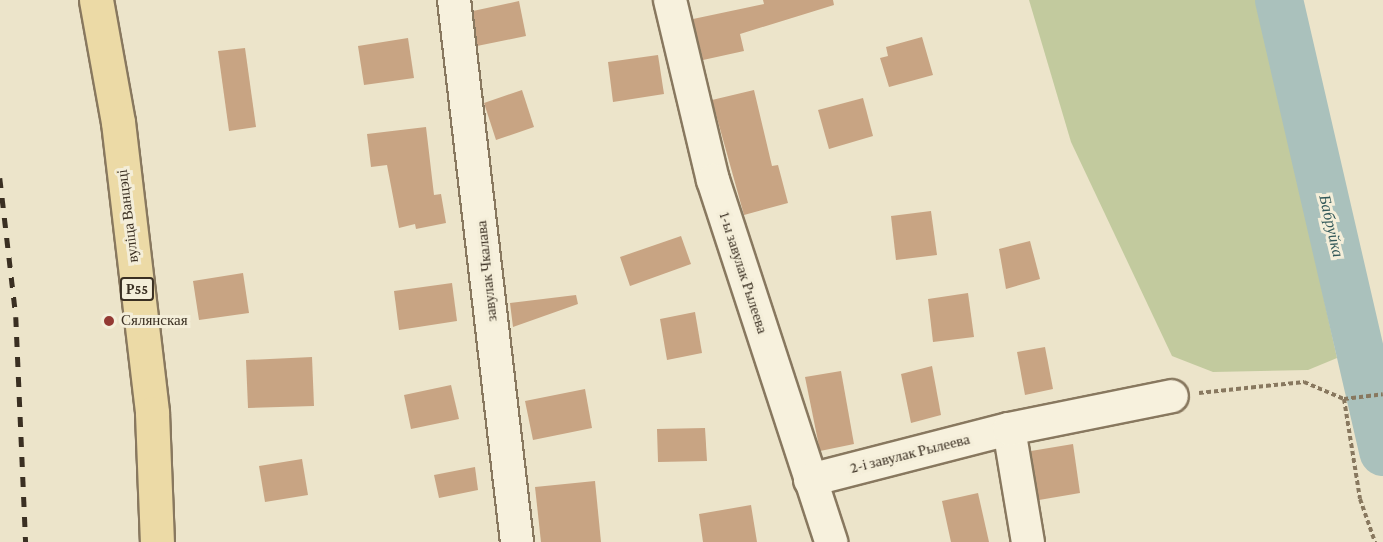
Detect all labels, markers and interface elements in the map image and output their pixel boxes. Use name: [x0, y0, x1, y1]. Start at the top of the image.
street label: вуліца Ванцэці: [113, 168, 143, 264]
water label: Бабруйка: [1315, 193, 1347, 259]
street label: 1-ы завулак Рылеева: [715, 210, 771, 336]
street label: завулак Чкалава: [473, 220, 501, 322]
road number: Р55: [119, 278, 155, 300]
place label: Сялянская: [121, 312, 188, 330]
marker: Сялянская: [102, 314, 116, 328]
street label: 2-і завулак Рылеева: [848, 430, 972, 478]

